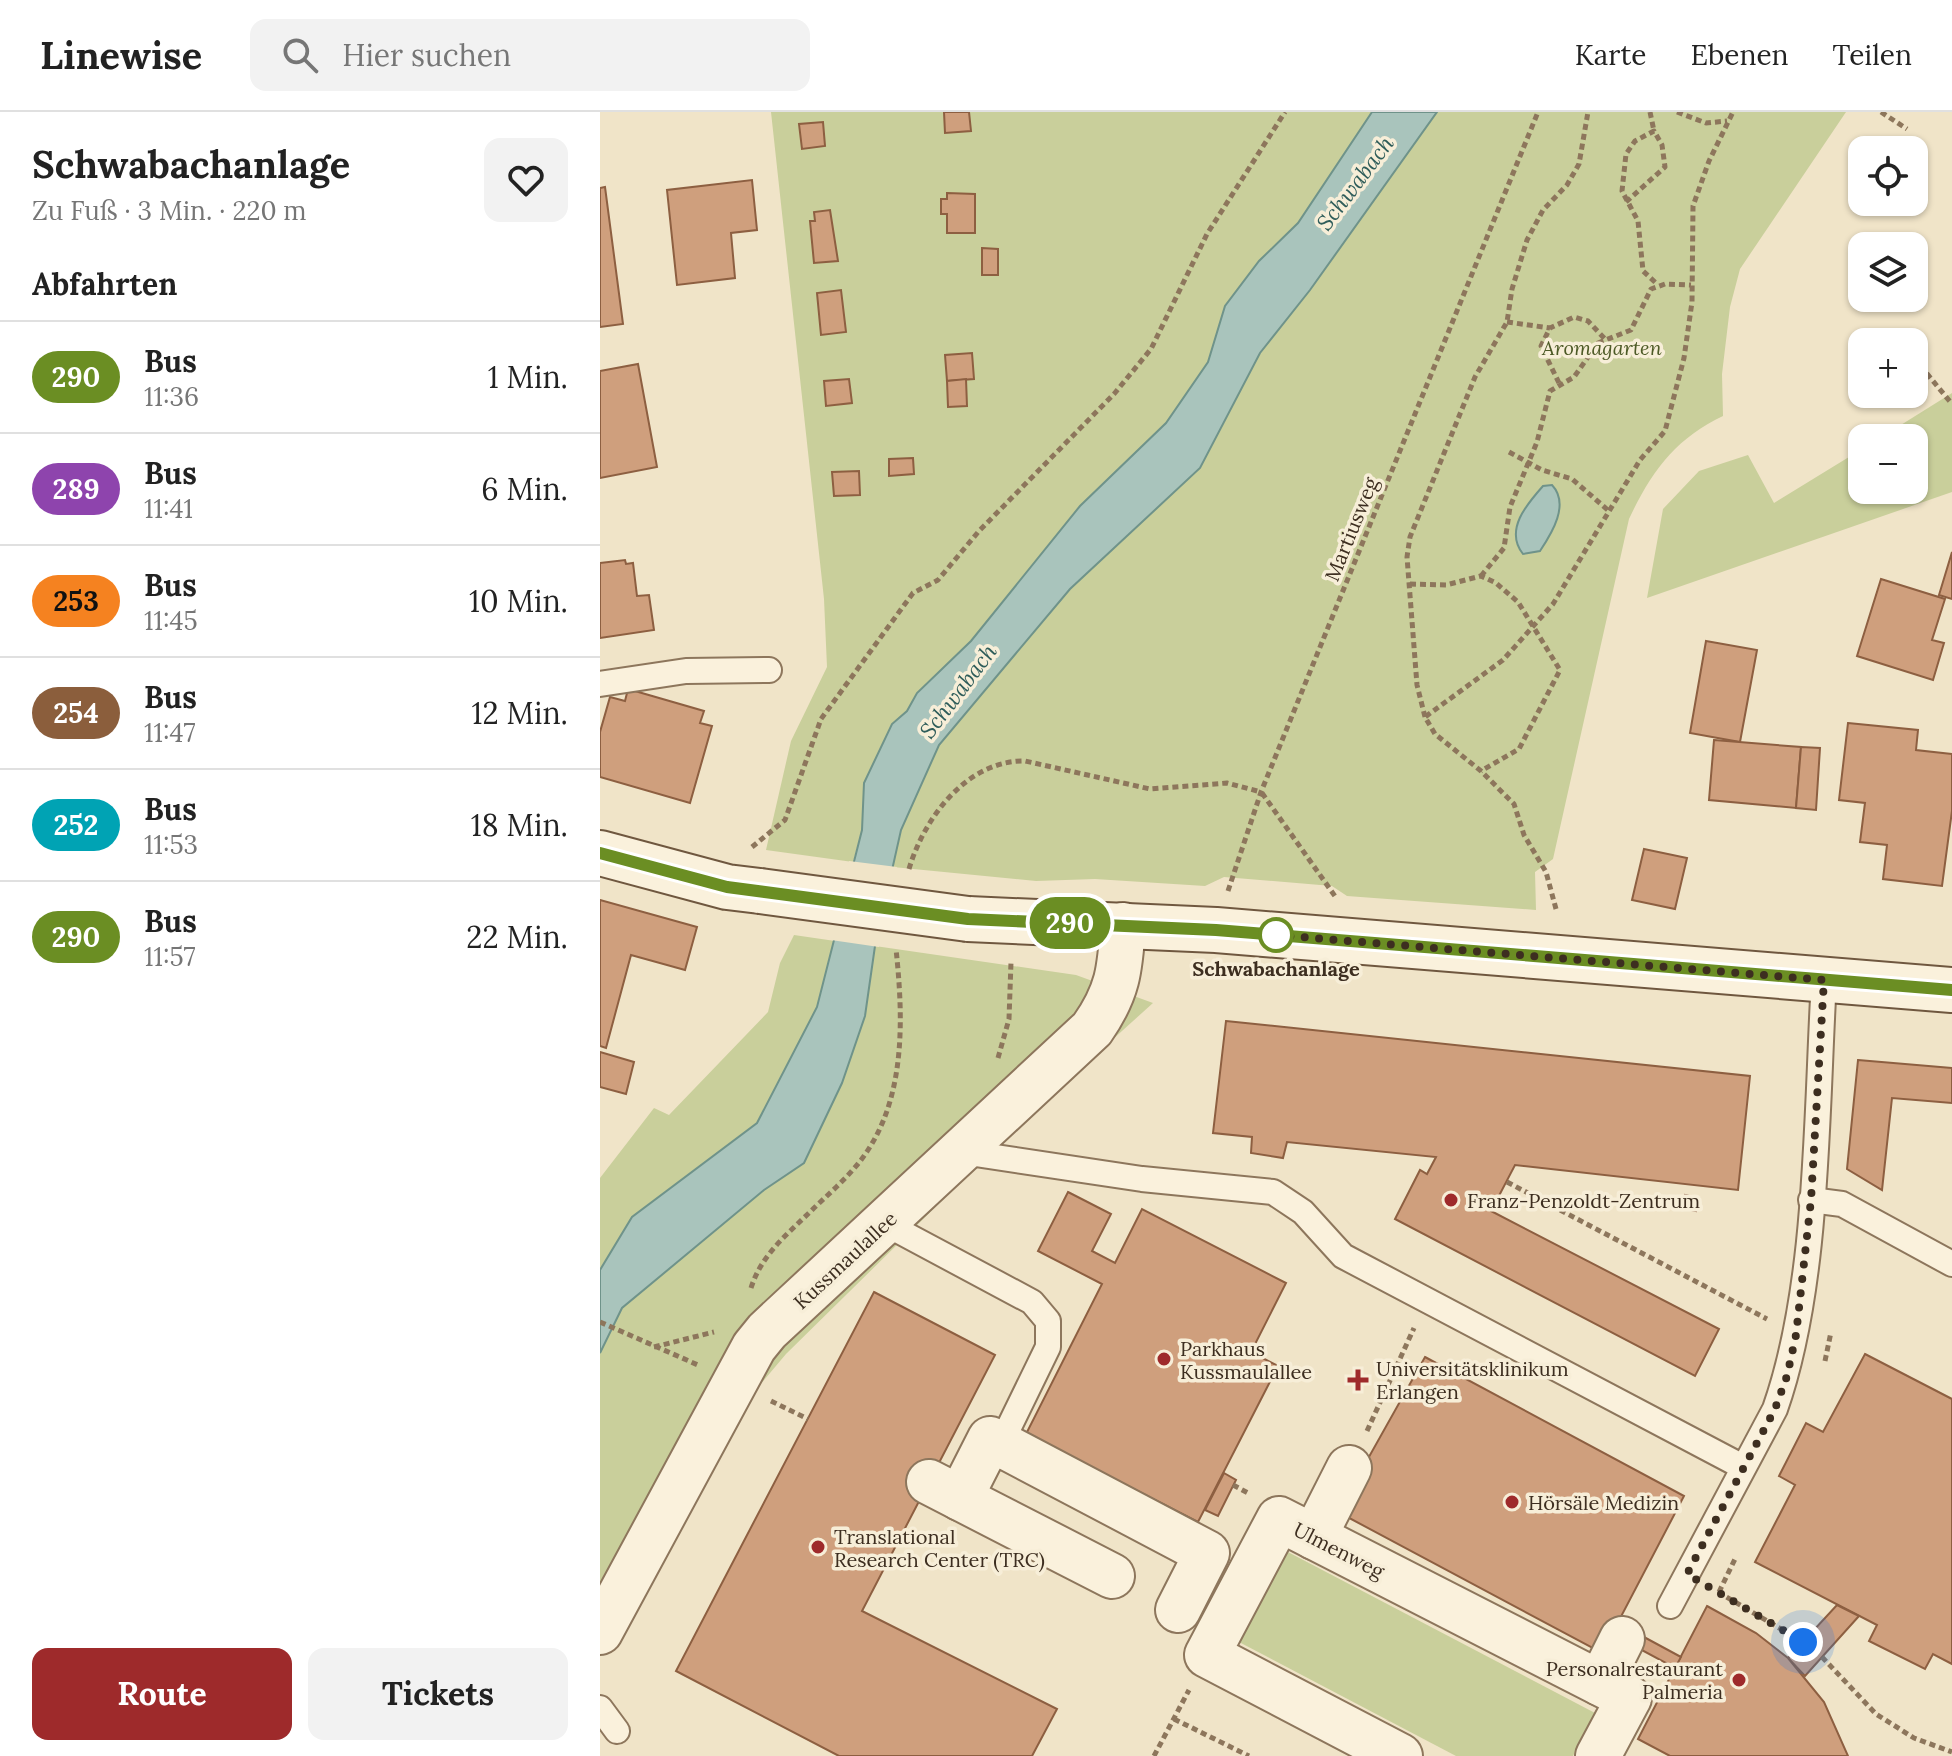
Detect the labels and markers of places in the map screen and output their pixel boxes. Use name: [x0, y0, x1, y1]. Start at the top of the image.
marker: Schwabachanlage: [1259, 918, 1293, 952]
place label: Schwabachanlage: [1192, 956, 1360, 981]
place label: Franz-Penzoldt-Zentrum: [1467, 1188, 1700, 1213]
marker: Franz-Penzoldt-Zentrum: [1442, 1191, 1460, 1209]
place label: Parkhaus Kussmaulallee: [1180, 1336, 1312, 1384]
marker: Parkhaus Kussmaulallee: [1155, 1350, 1173, 1368]
place label: Universitätsklinikum Erlangen: [1376, 1356, 1569, 1404]
marker: Universitätsklinikum Erlangen: [1347, 1369, 1369, 1391]
place label: Hörsäle Medizin: [1528, 1490, 1679, 1515]
marker: Hörsäle Medizin: [1503, 1493, 1521, 1511]
place label: Translational Research Center (TRC): [834, 1524, 1045, 1573]
marker: Translational Research Center (TRC): [809, 1538, 827, 1556]
place label: Personalrestaurant Palmeria: [1546, 1656, 1723, 1704]
marker: Personalrestaurant Palmeria: [1730, 1671, 1748, 1689]

